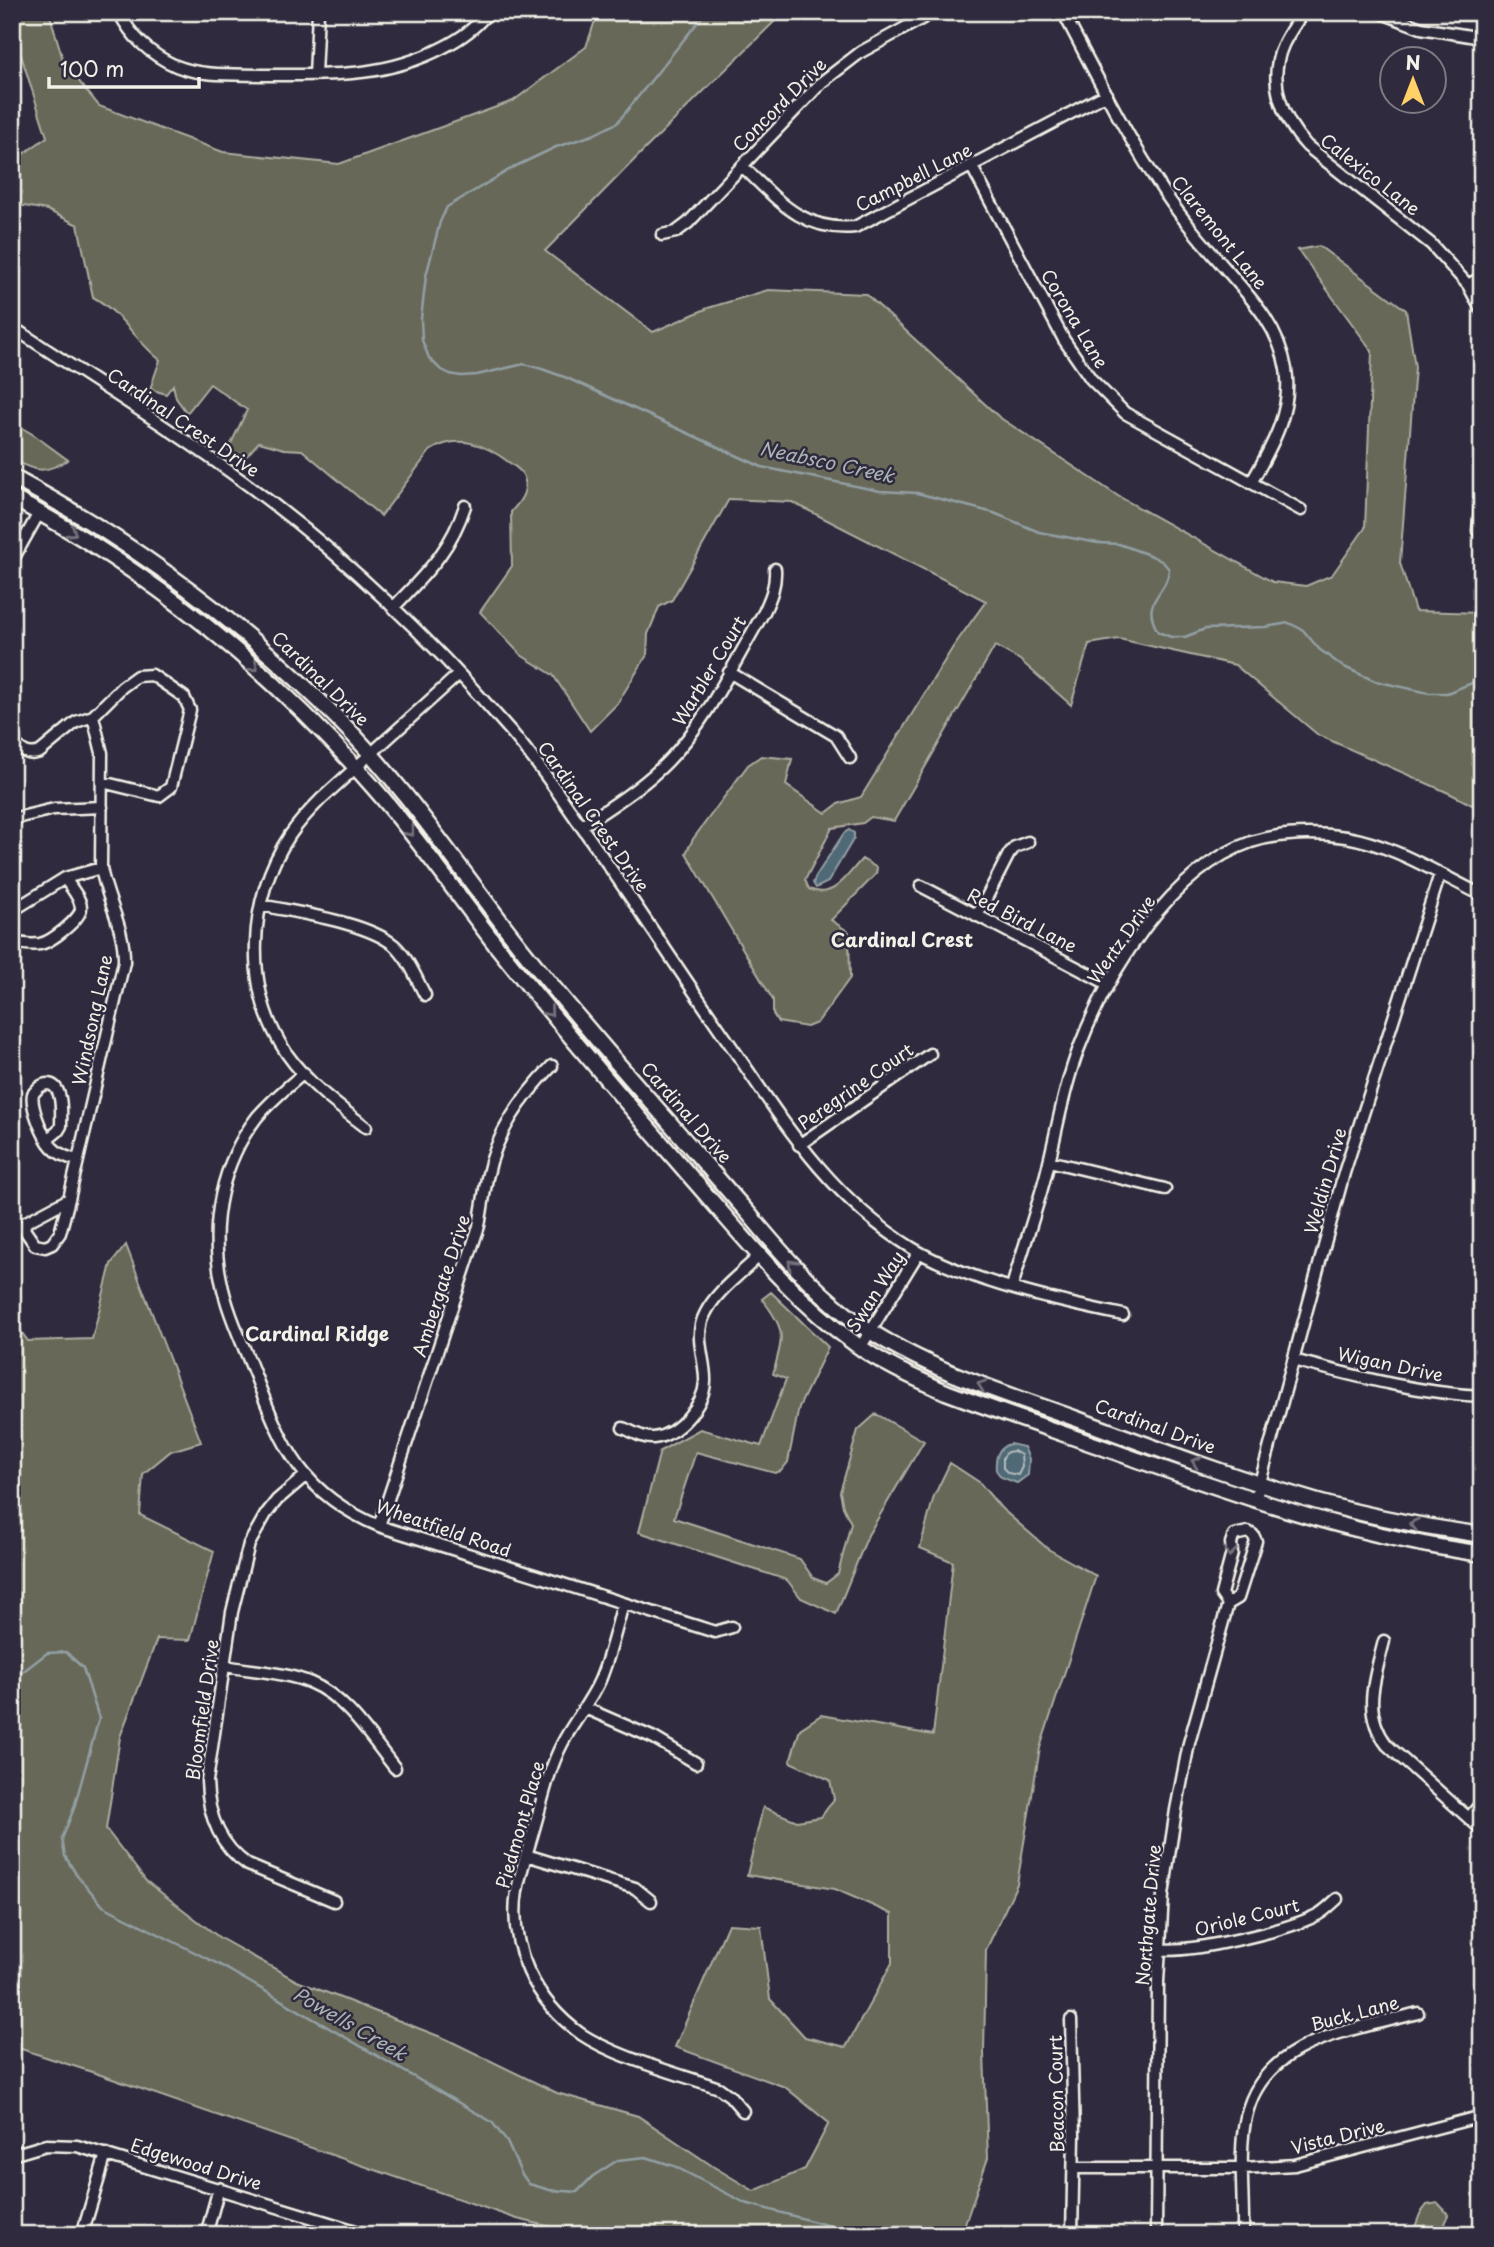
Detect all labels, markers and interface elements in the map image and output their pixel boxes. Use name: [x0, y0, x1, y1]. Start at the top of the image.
scale bar: [49, 46, 200, 90]
north arrow: [1378, 46, 1448, 116]
text: N: [1405, 48, 1421, 76]
street label: Concord Drive: [726, 51, 832, 157]
text: 100 m: [60, 52, 124, 84]
street label: Calexico Lane: [1315, 126, 1427, 222]
street label: Campbell Lane: [850, 136, 977, 218]
street label: Claremont Lane: [1166, 169, 1275, 295]
street label: Corona Lane: [1035, 263, 1116, 373]
street label: Cardinal Crest Drive: [102, 361, 266, 483]
water label: Neabsco Creek: [758, 433, 898, 489]
one-way arrow: [64, 524, 77, 537]
street label: Warbler Court: [665, 610, 752, 730]
street label: Cardinal Drive: [266, 624, 376, 732]
one-way arrow: [246, 659, 259, 671]
street label: Cardinal Crest Drive: [532, 735, 657, 897]
one-way arrow: [402, 824, 415, 836]
street label: Red Bird Lane: [963, 880, 1082, 959]
street label: Wertz Drive: [1080, 889, 1161, 989]
district label: Cardinal Crest: [831, 925, 973, 953]
street label: Windsong Lane: [64, 952, 119, 1088]
one-way arrow: [541, 1004, 554, 1017]
street label: Peregrine Court: [792, 1036, 919, 1136]
street label: Cardinal Drive: [635, 1055, 739, 1169]
street label: Weldin Drive: [1296, 1124, 1353, 1237]
street label: Ambergate Drive: [405, 1211, 476, 1360]
street label: Swan Way: [839, 1245, 910, 1337]
one-way arrow: [788, 1259, 801, 1272]
district label: Cardinal Ridge: [245, 1319, 389, 1347]
street label: Wigan Drive: [1335, 1339, 1446, 1388]
one-way arrow: [976, 1379, 988, 1393]
street label: Cardinal Drive: [1091, 1391, 1220, 1460]
one-way arrow: [1190, 1456, 1202, 1470]
street label: Wheatfield Road: [372, 1492, 515, 1563]
one-way arrow: [1408, 1517, 1420, 1532]
one-way arrow: [1223, 1546, 1238, 1558]
street label: Bloomfield Drive: [178, 1637, 225, 1782]
street label: Piedmont Place: [488, 1757, 551, 1892]
street label: Northgate Drive: [1128, 1843, 1167, 1986]
street label: Oriole Court: [1191, 1891, 1302, 1943]
water label: Powells Creek: [288, 1979, 414, 2068]
street label: Buck Lane: [1307, 1988, 1402, 2037]
street label: Beacon Court: [1041, 2035, 1070, 2153]
street label: Vista Drive: [1288, 2111, 1387, 2160]
street label: Edgewood Drive: [127, 2131, 265, 2196]

